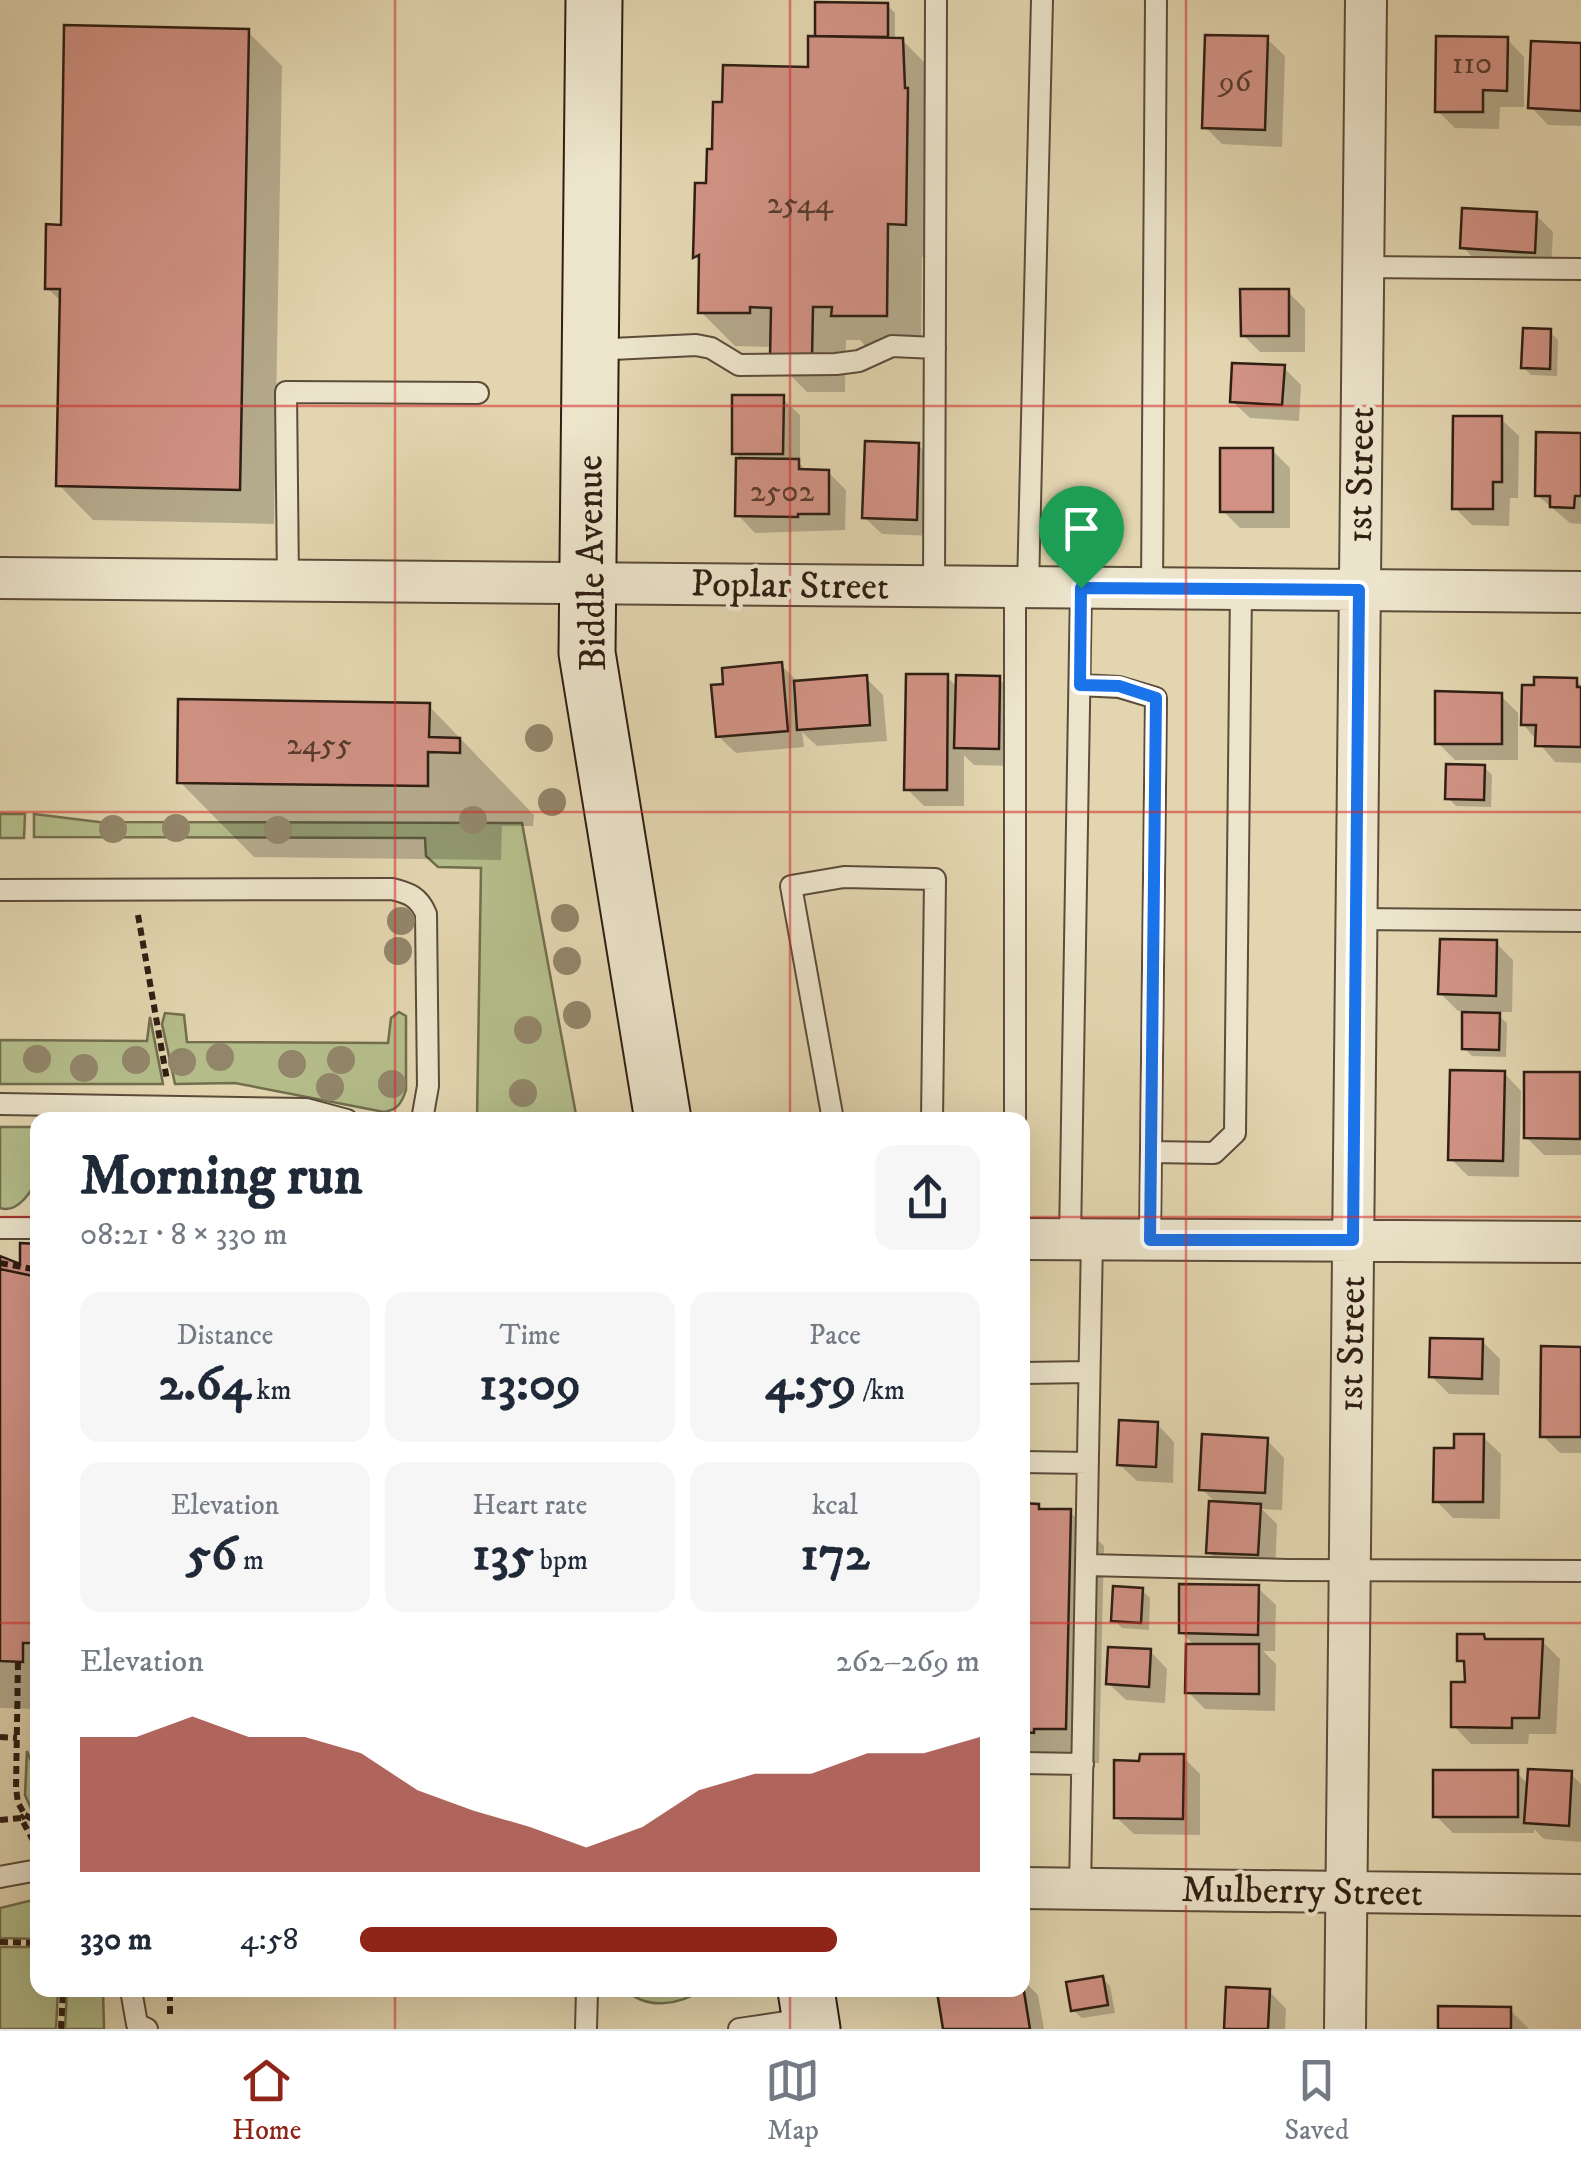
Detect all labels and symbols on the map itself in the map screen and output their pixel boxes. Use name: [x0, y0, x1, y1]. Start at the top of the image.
house number: 110: [1452, 44, 1492, 84]
house number: 96: [1217, 62, 1253, 102]
house number: 2544: [767, 184, 834, 224]
street label: 1st Street: [1336, 406, 1386, 544]
street label: Biddle Avenue: [566, 454, 618, 672]
house number: 2502: [750, 472, 814, 512]
pin: [1039, 486, 1124, 589]
street label: Poplar Street: [690, 560, 890, 612]
house number: 2455: [286, 725, 352, 765]
street label: 1st Street: [1327, 1275, 1377, 1413]
street label: Mulberry Street: [1181, 1866, 1423, 1918]

